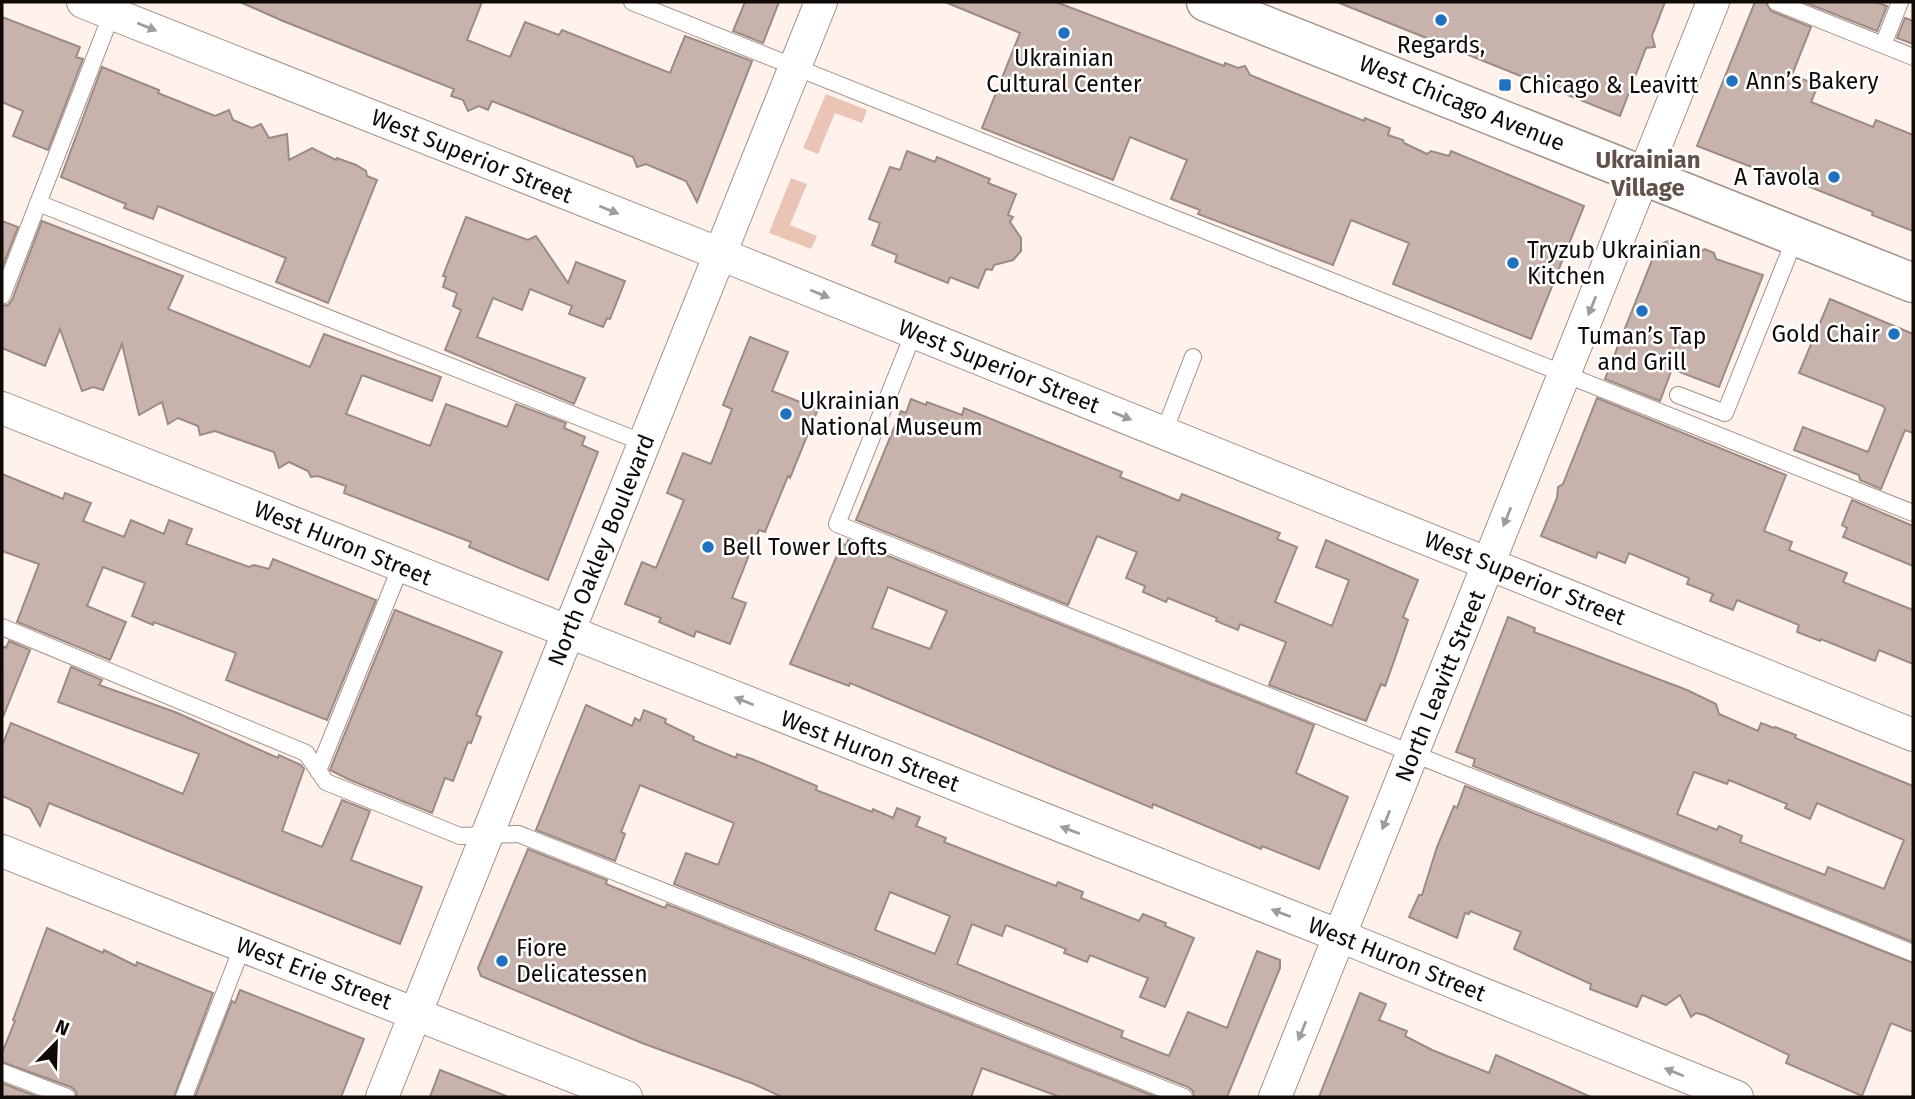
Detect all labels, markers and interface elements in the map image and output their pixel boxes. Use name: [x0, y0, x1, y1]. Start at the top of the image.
marker: Regards,: [1433, 12, 1449, 28]
one-way arrow: [136, 22, 157, 33]
marker: Ukrainian Cultural Center: [1056, 25, 1072, 41]
place label: Regards,: [1397, 31, 1485, 59]
place label: Ukrainian Cultural Center: [986, 44, 1142, 98]
street label: West Chicago Avenue: [1355, 49, 1569, 157]
place label: Ann’s Bakery: [1746, 67, 1879, 95]
place label: Chicago & Leavitt: [1519, 71, 1699, 99]
marker: Ann’s Bakery: [1724, 73, 1740, 89]
marker: Chicago & Leavitt: [1497, 77, 1513, 93]
street label: West Superior Street: [367, 103, 577, 209]
district label: Ukrainian Village: [1595, 146, 1701, 202]
place label: A Tavola: [1734, 163, 1820, 191]
marker: A Tavola: [1826, 169, 1842, 185]
one-way arrow: [598, 204, 619, 215]
place label: Tryzub Ukrainian Kitchen: [1527, 236, 1701, 290]
marker: Tryzub Ukrainian Kitchen: [1505, 255, 1521, 271]
one-way arrow: [810, 289, 831, 300]
one-way arrow: [1586, 296, 1597, 317]
marker: Tuman’s Tap and Grill: [1634, 303, 1650, 319]
street label: West Superior Street: [894, 313, 1104, 419]
place label: Gold Chair: [1772, 320, 1880, 348]
place label: Tuman’s Tap and Grill: [1578, 322, 1706, 376]
marker: Gold Chair: [1886, 326, 1902, 342]
place label: Ukrainian National Museum: [800, 387, 983, 441]
marker: Ukrainian National Museum: [778, 406, 794, 422]
one-way arrow: [1112, 410, 1133, 421]
street label: North Oakley Boulevard: [542, 430, 660, 670]
street label: West Huron Street: [250, 495, 437, 592]
one-way arrow: [1502, 507, 1513, 528]
street label: West Superior Street: [1420, 525, 1630, 631]
place label: Bell Tower Lofts: [722, 533, 887, 561]
marker: Bell Tower Lofts: [700, 539, 716, 555]
street label: North Leavitt Street: [1389, 585, 1491, 786]
one-way arrow: [733, 696, 754, 707]
street label: West Huron Street: [777, 704, 964, 798]
one-way arrow: [1381, 809, 1392, 830]
one-way arrow: [1059, 824, 1080, 835]
one-way arrow: [1271, 907, 1292, 918]
street label: West Huron Street: [1304, 911, 1491, 1008]
street label: West Erie Street: [232, 930, 397, 1016]
place label: Fiore Delicatessen: [516, 934, 648, 988]
marker: Fiore Delicatessen: [494, 953, 510, 969]
north arrow: [21, 1008, 91, 1078]
text: N: [52, 1015, 73, 1041]
one-way arrow: [1296, 1020, 1307, 1041]
one-way arrow: [1663, 1066, 1684, 1077]

